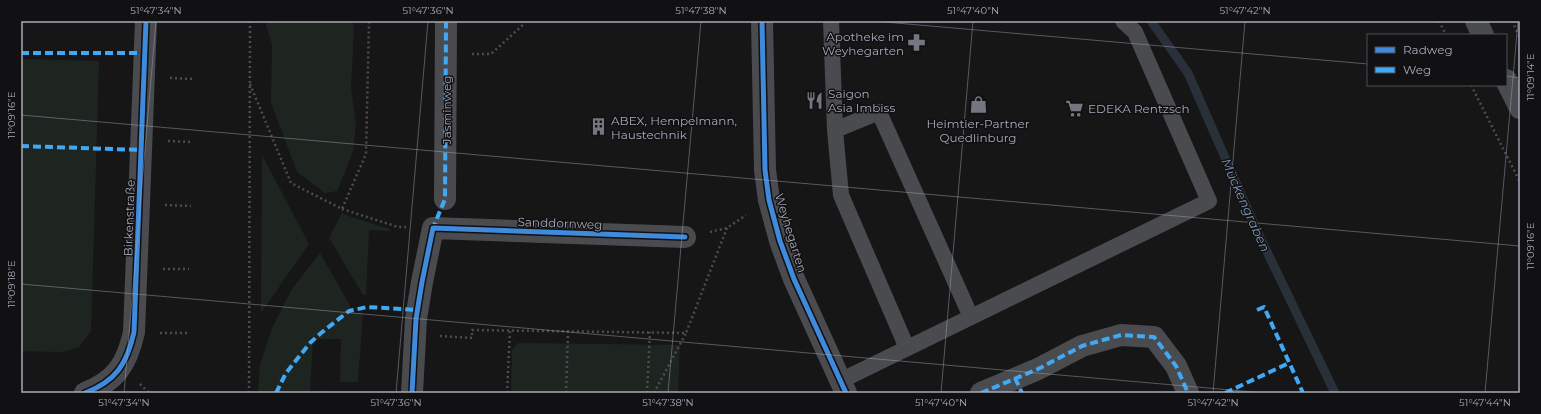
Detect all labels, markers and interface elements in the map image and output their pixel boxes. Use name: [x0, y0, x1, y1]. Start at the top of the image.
text: 51°47'34"N: [130, 4, 182, 17]
text: 51°47'36"N: [402, 4, 454, 17]
text: 51°47'38"N: [675, 4, 727, 17]
text: 51°47'40"N: [947, 4, 999, 17]
text: 51°47'42"N: [1219, 4, 1271, 17]
place label: Apotheke im Weyhegarten: [822, 29, 904, 58]
pharmacy icon: Apotheke im Weyhegarten: [907, 33, 927, 53]
legend: [1367, 34, 1507, 86]
text: Radweg: [1403, 42, 1453, 57]
text: 11°09'14"E: [1524, 53, 1537, 101]
text: Weg: [1403, 62, 1431, 77]
street label: Jasminweg: [439, 76, 454, 145]
place label: Saigon Asia Imbiss: [828, 86, 895, 115]
restaurant icon: Saigon Asia Imbiss: [805, 90, 825, 110]
text: 11°09'16"E: [5, 91, 18, 138]
shop icon: Heimtier-Partner Quedlinburg: [968, 94, 988, 114]
supermarket icon: EDEKA Rentzsch: [1065, 98, 1085, 118]
place label: EDEKA Rentzsch: [1088, 101, 1190, 116]
place label: ABEX, Hempelmann, Haustechnik: [611, 113, 737, 142]
place label: Heimtier-Partner Quedlinburg: [926, 116, 1030, 145]
building icon: ABEX, Hempelmann, Haustechnik: [588, 117, 608, 137]
water label: Mückengraben: [1218, 156, 1274, 254]
street label: Birkenstraße: [120, 179, 138, 257]
street label: Weyhegarten: [772, 192, 810, 274]
street label: Sanddornweg: [517, 214, 603, 232]
text: 11°09'16"E: [1524, 222, 1537, 269]
text: 11°09'18"E: [5, 260, 18, 308]
text: 51°47'34"N: [98, 396, 150, 409]
text: 51°47'36"N: [370, 396, 422, 409]
text: 51°47'38"N: [642, 396, 694, 409]
text: 51°47'40"N: [915, 396, 967, 409]
text: 51°47'42"N: [1187, 396, 1239, 409]
text: 51°47'44"N: [1459, 396, 1511, 409]

